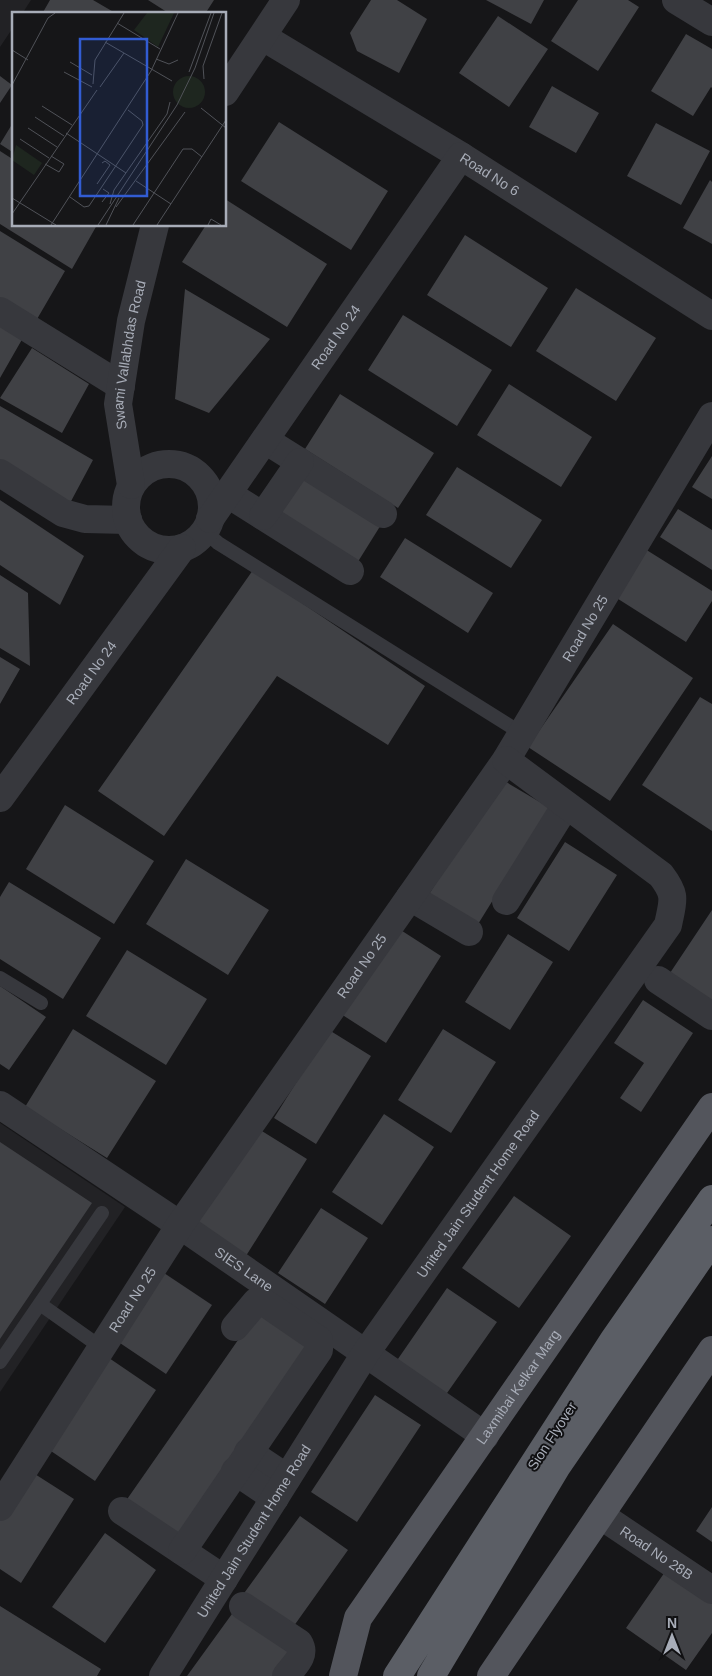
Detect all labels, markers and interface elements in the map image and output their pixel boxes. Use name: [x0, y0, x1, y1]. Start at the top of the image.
inset map: [12, 12, 226, 226]
street label: Road No 6: [457, 150, 522, 199]
street label: Swami Vallabhdas Road: [110, 279, 149, 431]
street label: Road No 24: [308, 302, 364, 373]
street label: Road No 25: [559, 592, 611, 664]
street label: Road No 24: [63, 638, 120, 708]
street label: Road No 25: [334, 930, 390, 1001]
street label: United Jain Student Home Road: [413, 1107, 543, 1281]
street label: SIES Lane: [212, 1244, 276, 1295]
street label: Road No 25: [105, 1264, 159, 1335]
street label: Laxmibai Kelkar Marg: [473, 1327, 563, 1447]
street label: Sion Flyover: [524, 1399, 580, 1473]
street label: United Jain Student Home Road: [194, 1442, 314, 1621]
street label: Road No 28B: [617, 1523, 696, 1583]
north arrow: [647, 1611, 697, 1661]
text: N: [667, 1615, 677, 1631]

